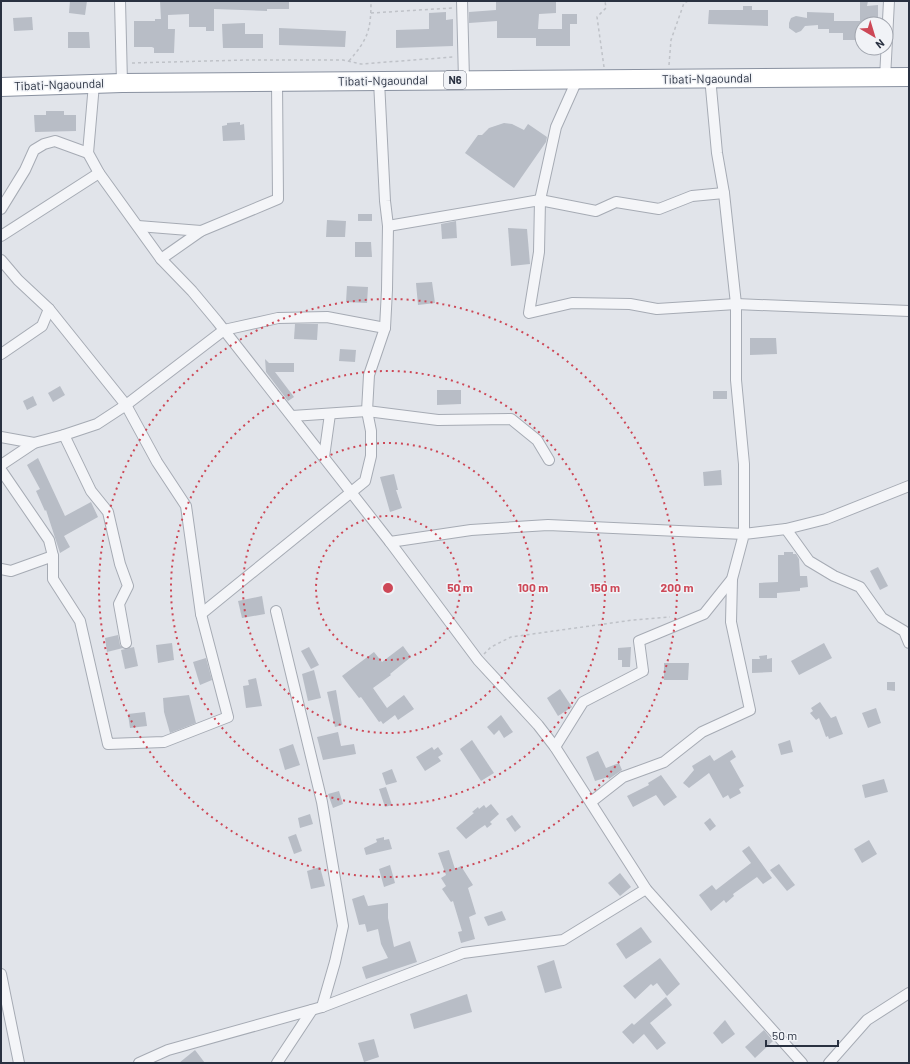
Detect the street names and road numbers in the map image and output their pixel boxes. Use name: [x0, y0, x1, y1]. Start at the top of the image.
street label: Tibati-Ngaoundal: [662, 70, 752, 86]
road number: N6: [444, 71, 466, 89]
street label: Tibati-Ngaoundal: [338, 72, 428, 88]
street label: Tibati-Ngaoundal: [14, 75, 104, 93]

